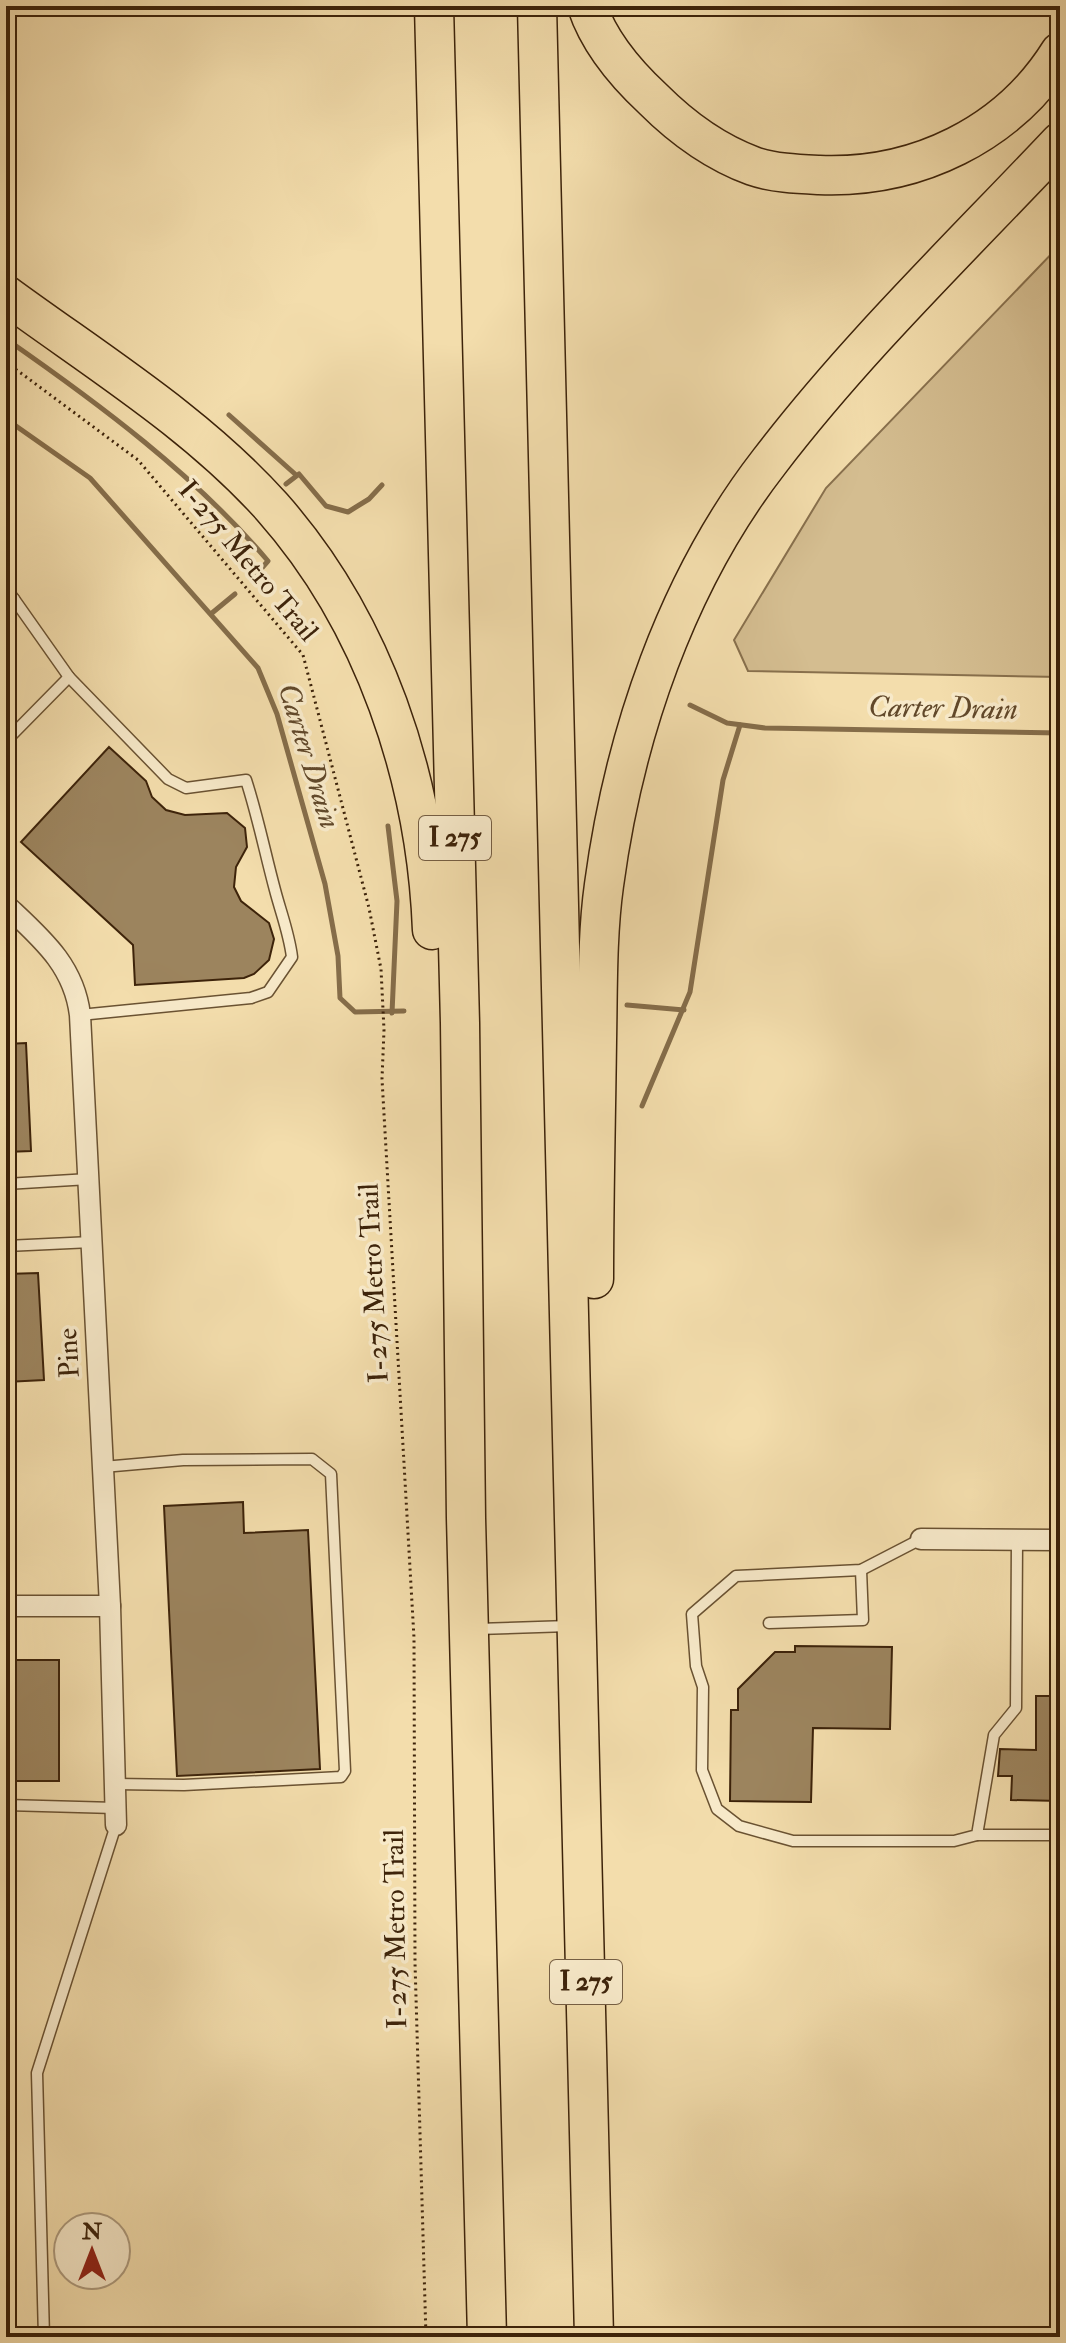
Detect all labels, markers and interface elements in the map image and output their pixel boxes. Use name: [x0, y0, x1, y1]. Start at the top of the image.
street label: I-275 Metro Trail: [170, 473, 326, 649]
water label: Carter Drain: [269, 679, 349, 833]
water label: Carter Drain: [868, 688, 1018, 728]
road number: I 275: [419, 816, 491, 860]
street label: I-275 Metro Trail: [351, 1182, 397, 1384]
street label: Pine: [50, 1327, 88, 1379]
street label: I-275 Metro Trail: [377, 1829, 415, 2029]
road number: I 275: [550, 1960, 622, 2004]
north arrow: [52, 2211, 132, 2291]
text: N: [81, 2218, 102, 2246]

